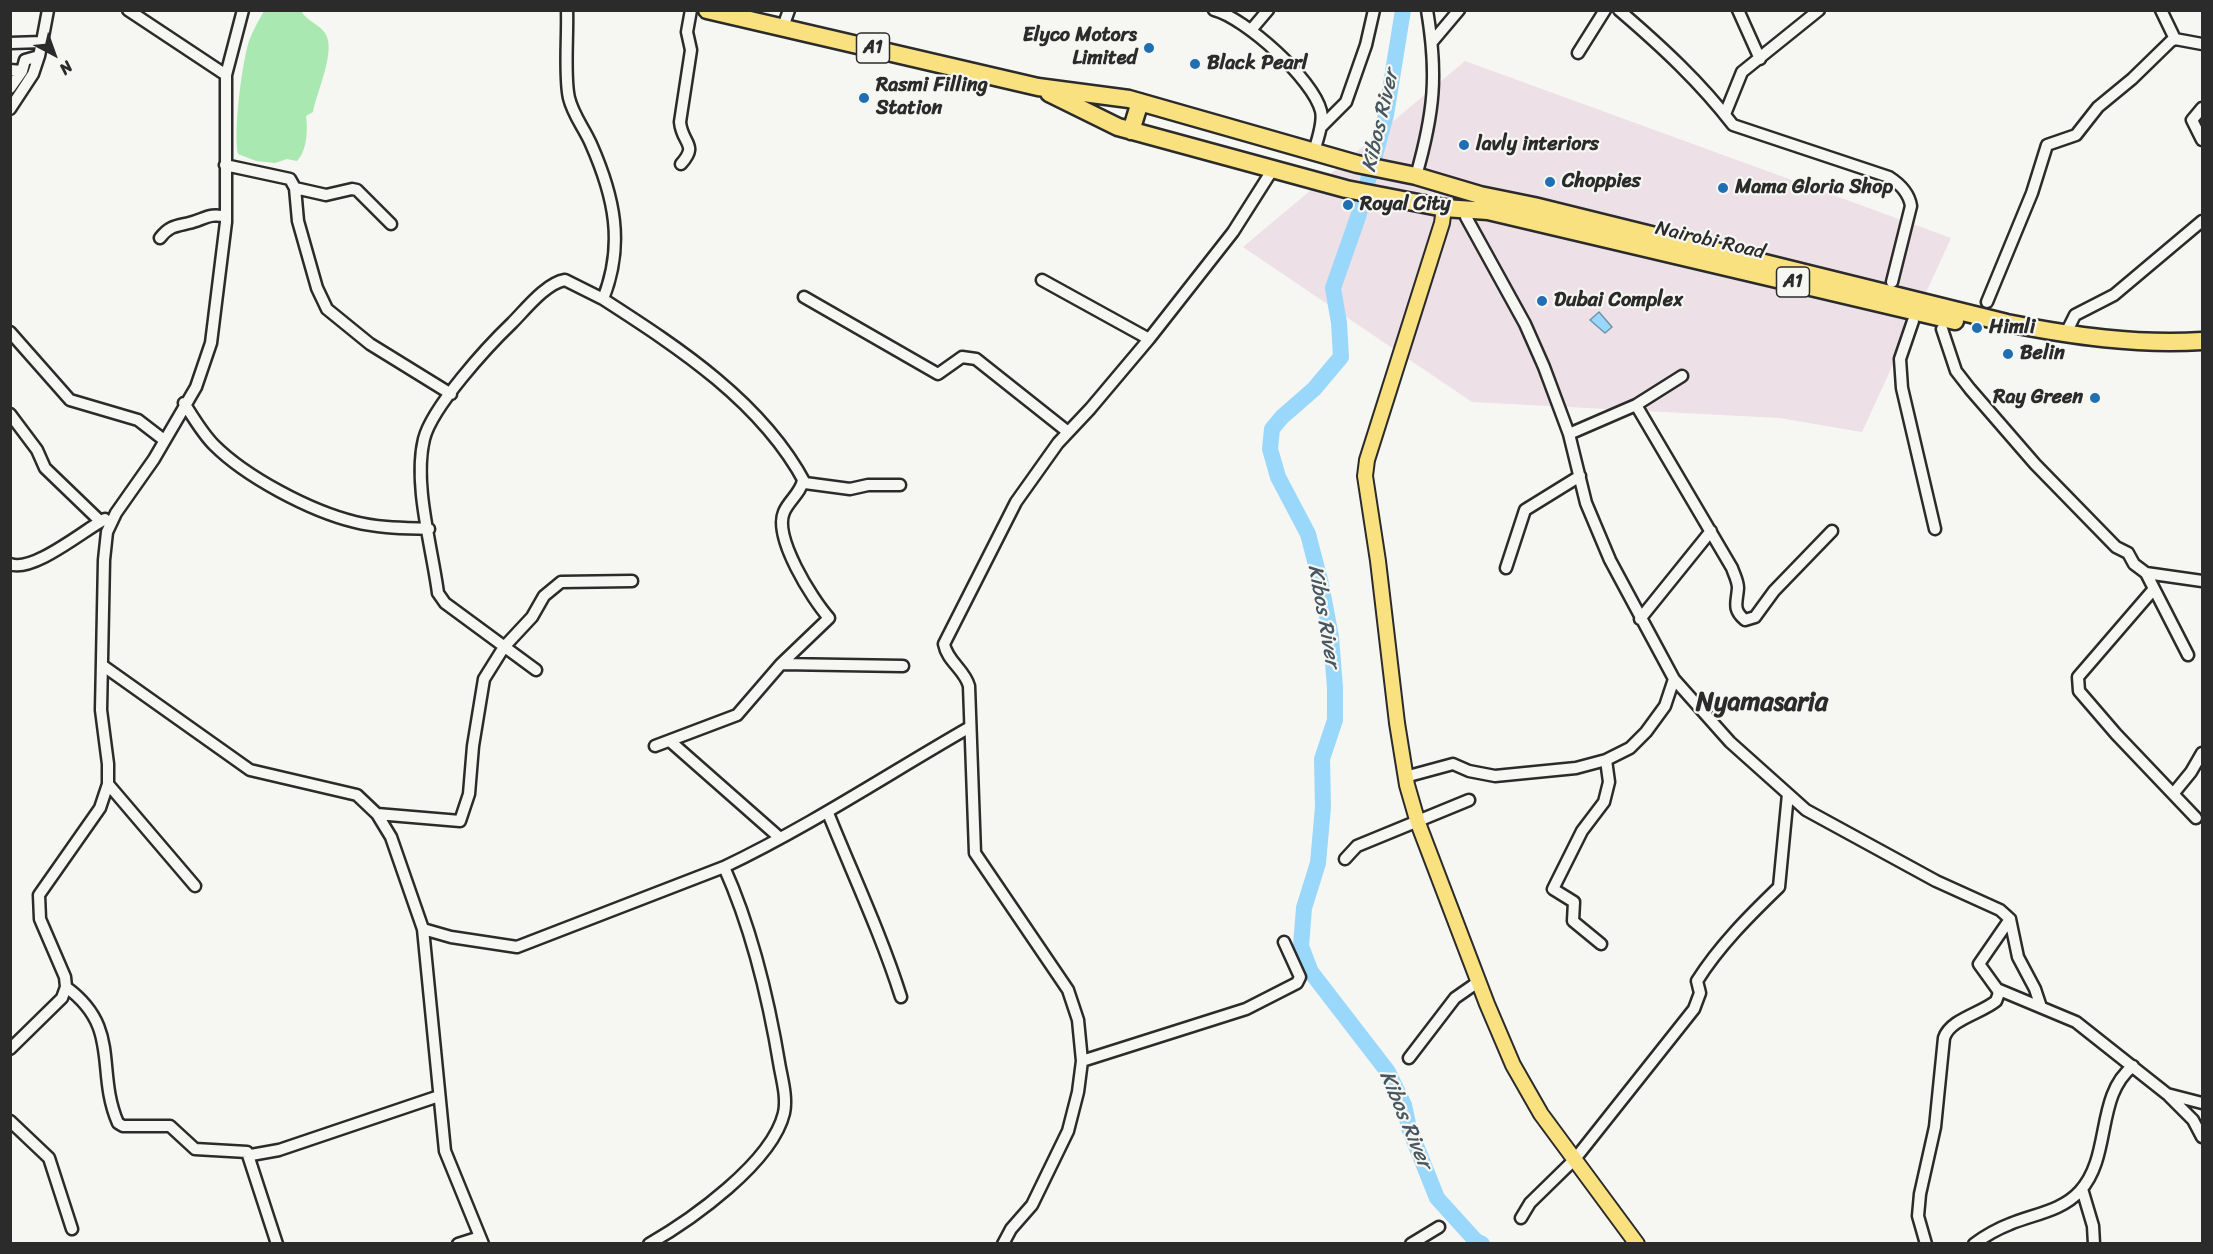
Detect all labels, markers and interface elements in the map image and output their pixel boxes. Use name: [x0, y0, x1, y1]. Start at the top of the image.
north arrow: [24, 24, 84, 84]
place label: Elyco Motors Limited: [1023, 24, 1137, 71]
road number: A1: [856, 33, 890, 63]
marker: Elyco Motors Limited: [1142, 41, 1156, 55]
place label: Black Pearl: [1207, 52, 1308, 76]
text: N: [52, 53, 80, 83]
marker: Black Pearl: [1188, 57, 1202, 71]
water label: Kibos River: [1357, 68, 1405, 174]
place label: Rasmi Filling Station: [876, 74, 988, 121]
marker: Rasmi Filling Station: [857, 91, 871, 105]
place label: lavly interiors: [1476, 133, 1599, 157]
marker: lavly interiors: [1457, 138, 1471, 152]
place label: Choppies: [1562, 170, 1641, 194]
marker: Choppies: [1543, 175, 1557, 189]
place label: Mama Gloria Shop: [1735, 176, 1893, 200]
marker: Mama Gloria Shop: [1716, 181, 1730, 195]
place label: Royal City: [1360, 193, 1451, 217]
marker: Royal City: [1341, 198, 1355, 212]
street label: Nairobi Road: [1653, 217, 1767, 265]
road number: A1: [1776, 267, 1810, 297]
place label: Dubai Complex: [1554, 289, 1683, 313]
marker: Dubai Complex: [1535, 294, 1549, 308]
place label: Himli: [1989, 316, 2035, 340]
marker: Himli: [1970, 321, 1984, 335]
place label: Belin: [2020, 342, 2065, 366]
marker: Belin: [2001, 347, 2015, 361]
place label: Ray Green: [1993, 386, 2083, 410]
marker: Ray Green: [2088, 391, 2102, 405]
water label: Kibos River: [1302, 563, 1344, 669]
district label: Nyamasaria: [1696, 687, 1828, 719]
water label: Kibos River: [1373, 1067, 1437, 1173]

